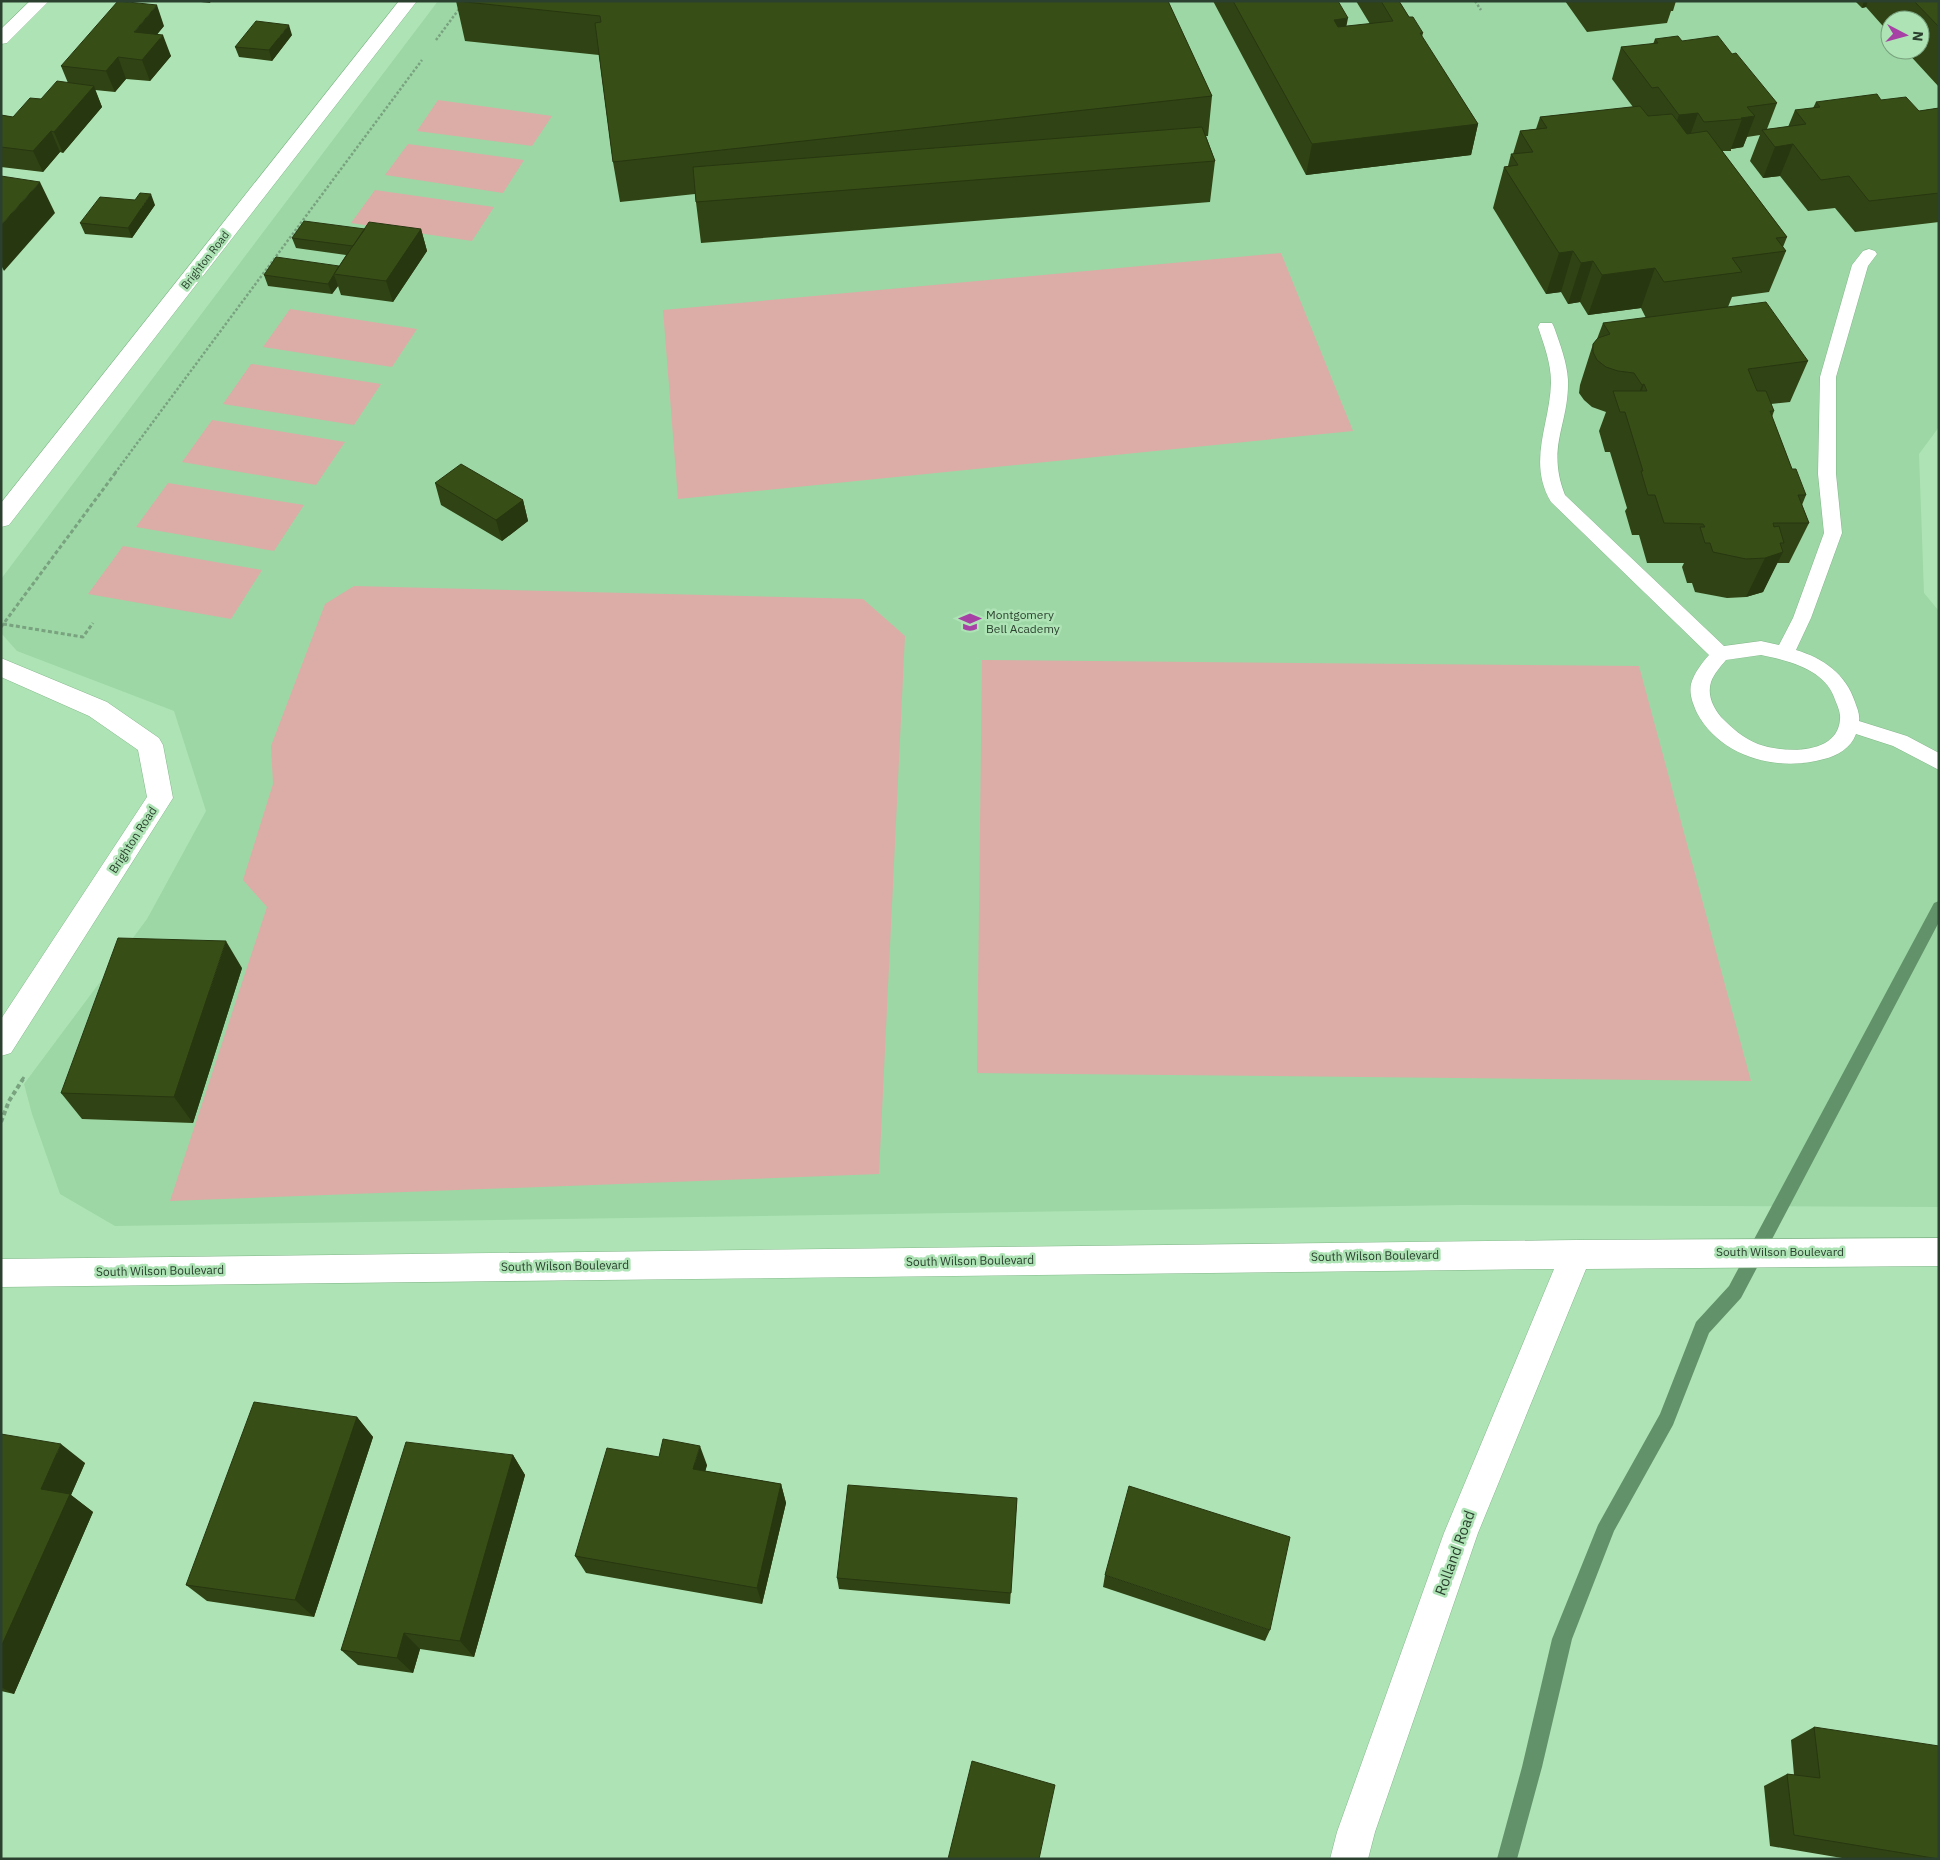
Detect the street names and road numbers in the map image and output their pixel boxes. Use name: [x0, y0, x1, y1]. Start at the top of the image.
street label: Brighton Road: [178, 228, 232, 292]
street label: Brighton Road: [105, 804, 160, 876]
street label: South Wilson Boulevard: [1716, 1244, 1844, 1259]
street label: South Wilson Boulevard: [1311, 1247, 1439, 1264]
street label: South Wilson Boulevard: [906, 1252, 1034, 1269]
street label: South Wilson Boulevard: [501, 1257, 629, 1274]
street label: South Wilson Boulevard: [96, 1262, 224, 1279]
street label: Rolland Road: [1430, 1508, 1479, 1598]

